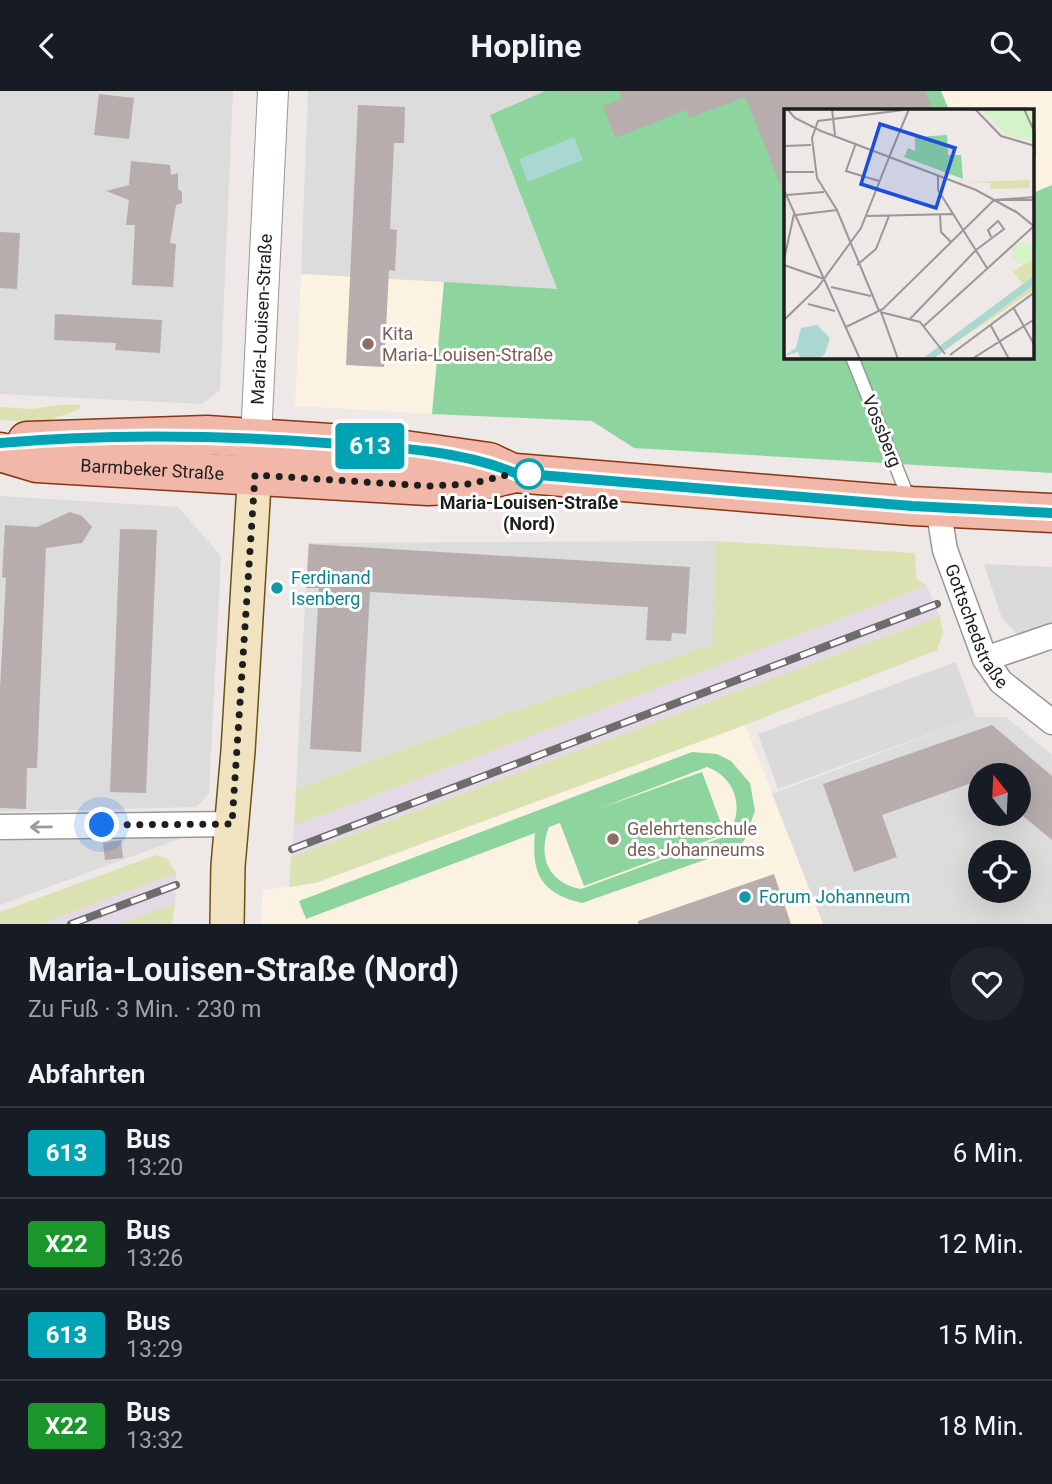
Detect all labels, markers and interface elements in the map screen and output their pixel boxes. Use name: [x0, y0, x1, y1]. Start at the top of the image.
icon: back: [28, 27, 66, 65]
text: Hopline: [471, 27, 581, 65]
icon: search: [986, 27, 1024, 65]
inset map: [784, 109, 1034, 359]
street label: Maria-Louisen-Straße: [247, 233, 276, 405]
place label: Kita Maria-Louisen-Straße: [382, 323, 553, 365]
marker: Kita Maria-Louisen-Straße: [360, 336, 376, 352]
street label: Vossberg: [859, 392, 906, 470]
line badge: 613: [330, 423, 410, 469]
text: 613: [349, 432, 391, 460]
street label: Barmbeker Straße: [80, 455, 225, 484]
marker: Maria-Louisen-Straße (Nord): [514, 459, 544, 489]
place label: Maria-Louisen-Straße (Nord): [440, 492, 619, 535]
street label: Gottschedstraße: [941, 561, 1012, 693]
place label: Ferdinand Isenberg: [291, 567, 371, 609]
marker: Ferdinand Isenberg: [269, 580, 285, 596]
north arrow: [968, 763, 1031, 826]
map controls: [968, 763, 1031, 903]
your location: [84, 807, 119, 842]
place label: Gelehrtenschule des Johanneums: [627, 818, 765, 860]
one-way arrow: [30, 820, 53, 833]
marker: Gelehrtenschule des Johanneums: [605, 831, 621, 847]
button: locate: [968, 840, 1031, 903]
place label: Forum Johanneum: [759, 886, 910, 907]
marker: Forum Johanneum: [737, 889, 753, 905]
button: heart: [950, 947, 1024, 1021]
text: Maria-Louisen-Straße (Nord): [28, 950, 459, 989]
text: Zu Fuß · 3 Min. · 230 m: [28, 996, 261, 1023]
text: Abfahrten: [28, 1059, 145, 1089]
text: Bus: [126, 1124, 171, 1154]
text: 6 Min.: [953, 1138, 1024, 1168]
text: 613: [46, 1139, 87, 1167]
text: 13:20: [126, 1154, 183, 1181]
text: Bus: [126, 1215, 171, 1245]
text: 12 Min.: [938, 1229, 1024, 1259]
text: X22: [45, 1230, 88, 1258]
text: 13:26: [126, 1245, 183, 1272]
text: Bus: [126, 1306, 171, 1336]
text: 15 Min.: [938, 1320, 1024, 1350]
text: 613: [46, 1321, 87, 1349]
text: 13:29: [126, 1336, 183, 1363]
text: Bus: [126, 1397, 171, 1427]
text: 18 Min.: [938, 1411, 1024, 1441]
text: X22: [45, 1412, 88, 1440]
text: 13:32: [126, 1427, 183, 1454]

